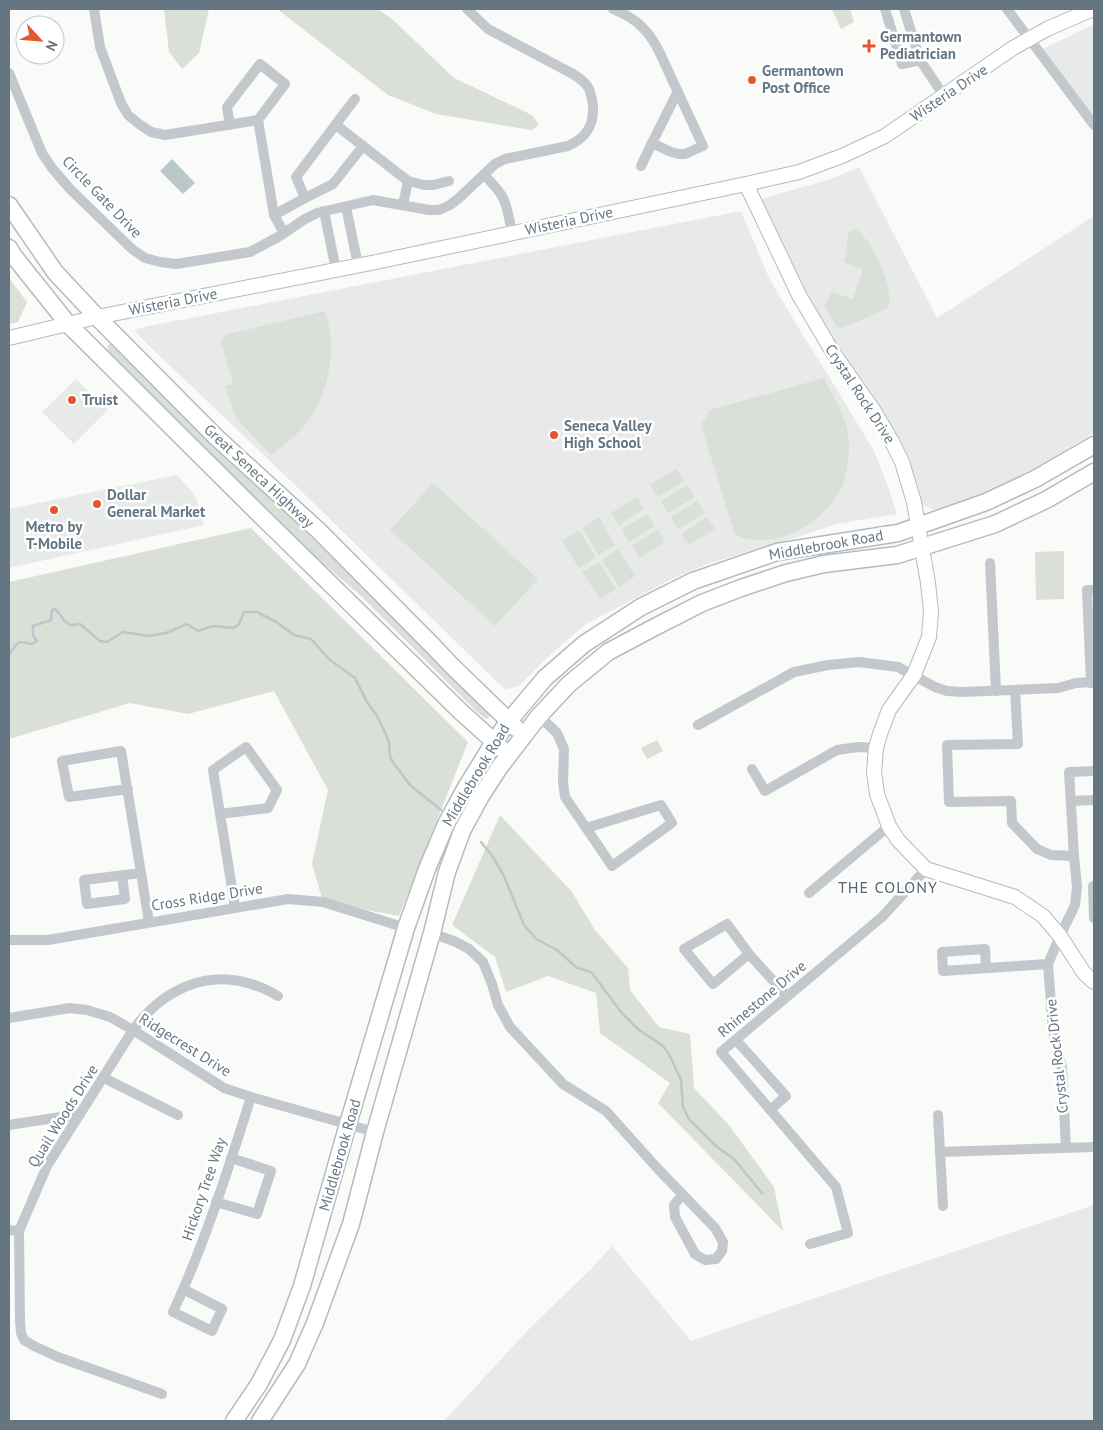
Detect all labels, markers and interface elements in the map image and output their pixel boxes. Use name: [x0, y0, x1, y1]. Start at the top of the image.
north arrow: [15, 15, 65, 65]
place label: Germantown Pediatrician: [880, 27, 962, 63]
text: N: [42, 38, 62, 54]
marker: Germantown Pediatrician: [862, 39, 876, 53]
street label: Wisteria Drive: [906, 60, 991, 125]
place label: Germantown Post Office: [762, 61, 844, 97]
marker: Germantown Post Office: [746, 74, 758, 86]
street label: Circle Gate Drive: [58, 151, 146, 242]
street label: Wisteria Drive: [523, 202, 615, 239]
street label: Wisteria Drive: [127, 284, 219, 319]
street label: Crystal Rock Drive: [821, 340, 900, 447]
place label: Truist: [82, 390, 119, 409]
marker: Truist: [66, 394, 78, 406]
place label: Seneca Valley High School: [564, 416, 652, 452]
street label: Great Seneca Highway: [200, 420, 318, 532]
marker: Seneca Valley High School: [548, 429, 560, 441]
place label: Dollar General Market: [107, 485, 206, 521]
marker: Dollar General Market: [91, 498, 103, 510]
marker: Metro by T-Mobile: [48, 504, 60, 516]
place label: Metro by T-Mobile: [25, 517, 83, 553]
street label: Middlebrook Road: [767, 525, 885, 564]
street label: Middlebrook Road: [438, 720, 514, 829]
district label: THE COLONY: [838, 877, 938, 897]
street label: Cross Ridge Drive: [150, 878, 264, 915]
street label: Rhinestone Drive: [714, 956, 810, 1041]
street label: Crystal Rock Drive: [1041, 998, 1072, 1114]
street label: Ridgecrest Drive: [136, 1009, 235, 1080]
street label: Quail Woods Drive: [23, 1061, 102, 1171]
street label: Middlebrook Road: [314, 1097, 365, 1213]
street label: Hickory Tree Way: [177, 1135, 230, 1243]

